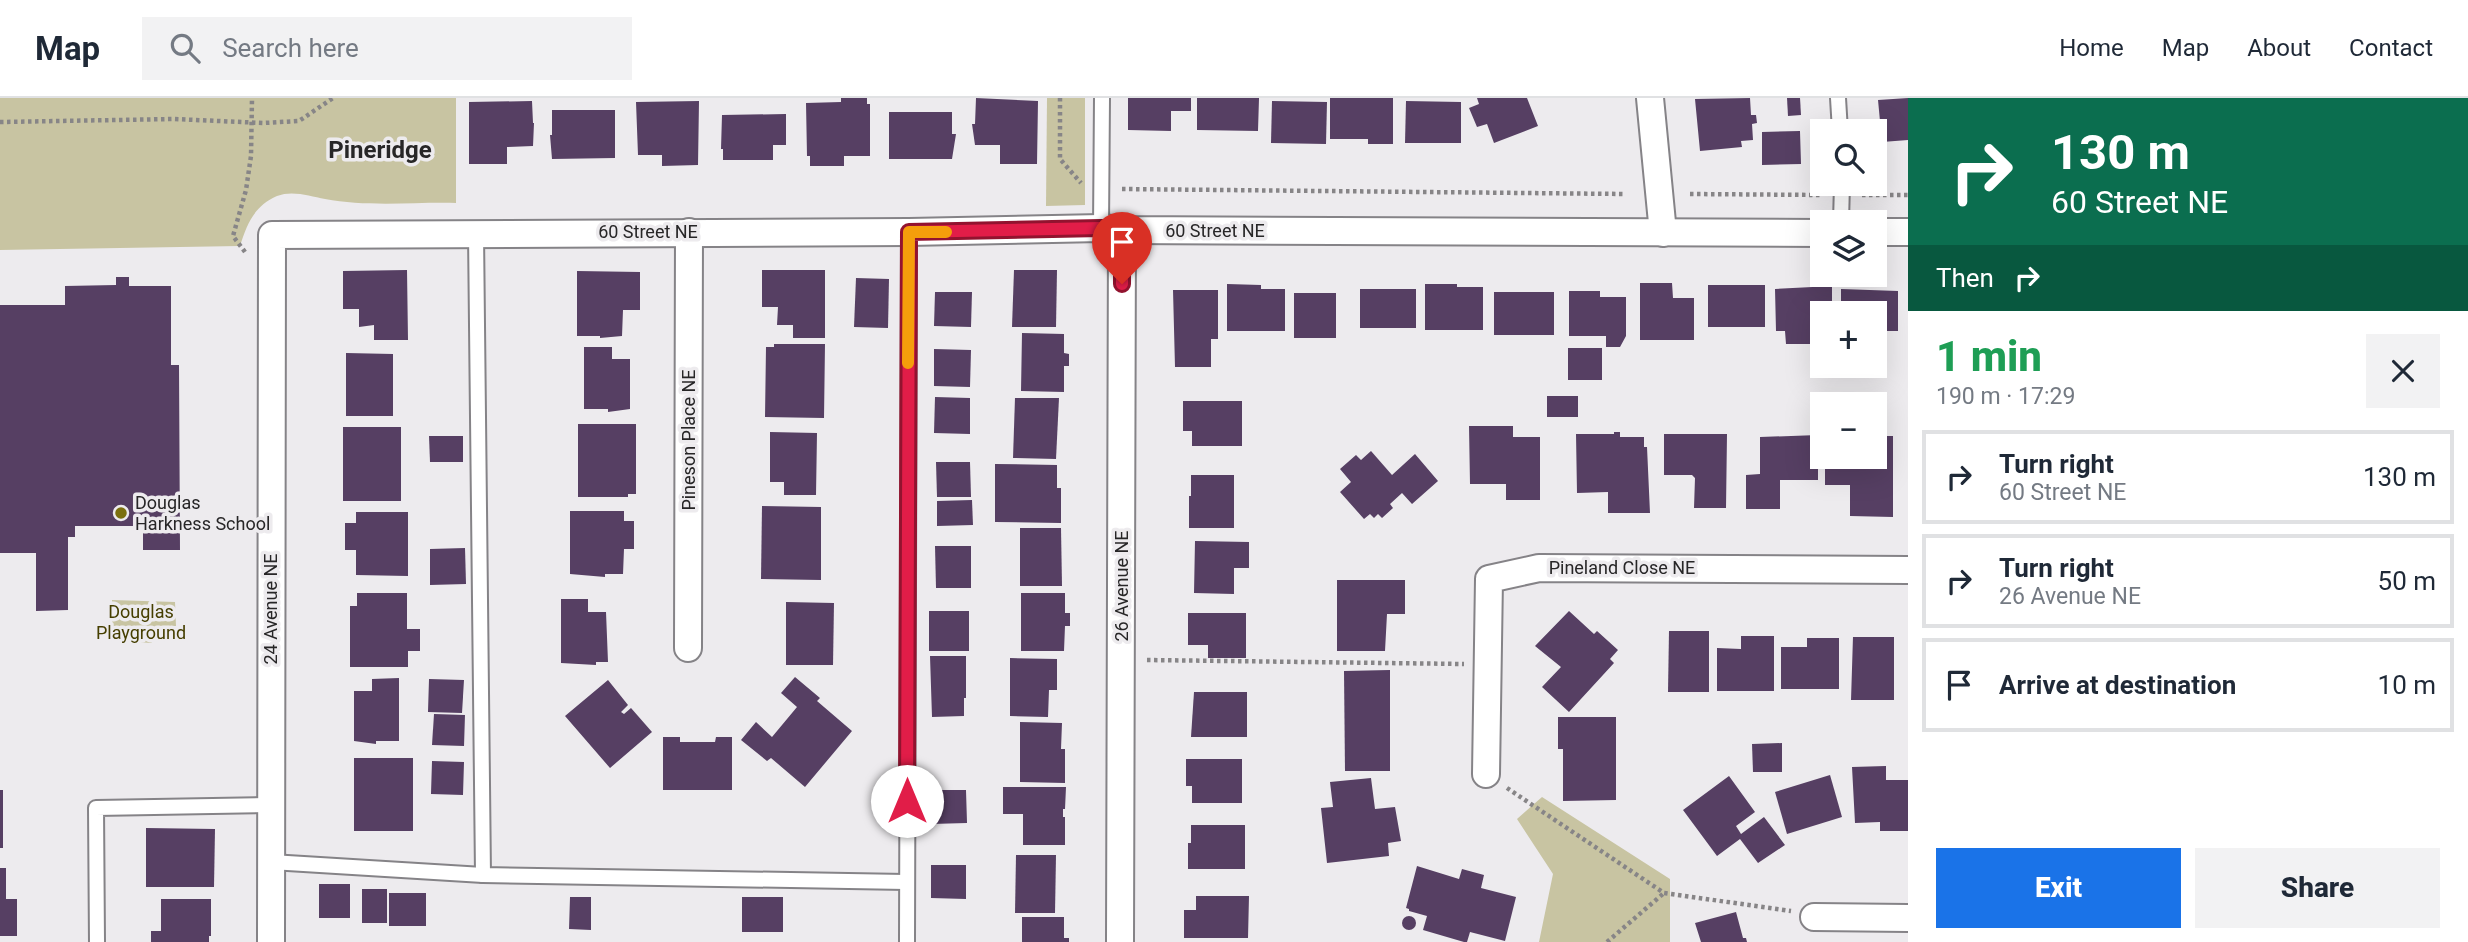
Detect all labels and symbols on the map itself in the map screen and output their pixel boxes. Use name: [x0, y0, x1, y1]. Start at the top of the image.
district label: Pineridge: [328, 136, 432, 164]
pin: [1092, 212, 1152, 284]
street label: 60 Street NE: [1165, 220, 1265, 241]
street label: 60 Street NE: [598, 221, 698, 242]
street label: Pineson Place NE: [678, 369, 699, 511]
place label: Douglas Harkness School: [135, 492, 270, 534]
marker: Douglas Harkness School: [113, 505, 129, 521]
street label: 26 Avenue NE: [1111, 530, 1132, 642]
street label: 24 Avenue NE: [260, 553, 281, 665]
street label: Pineland Close NE: [1549, 557, 1695, 578]
park label: Douglas Playground: [96, 601, 186, 643]
position arrow: [870, 764, 944, 838]

